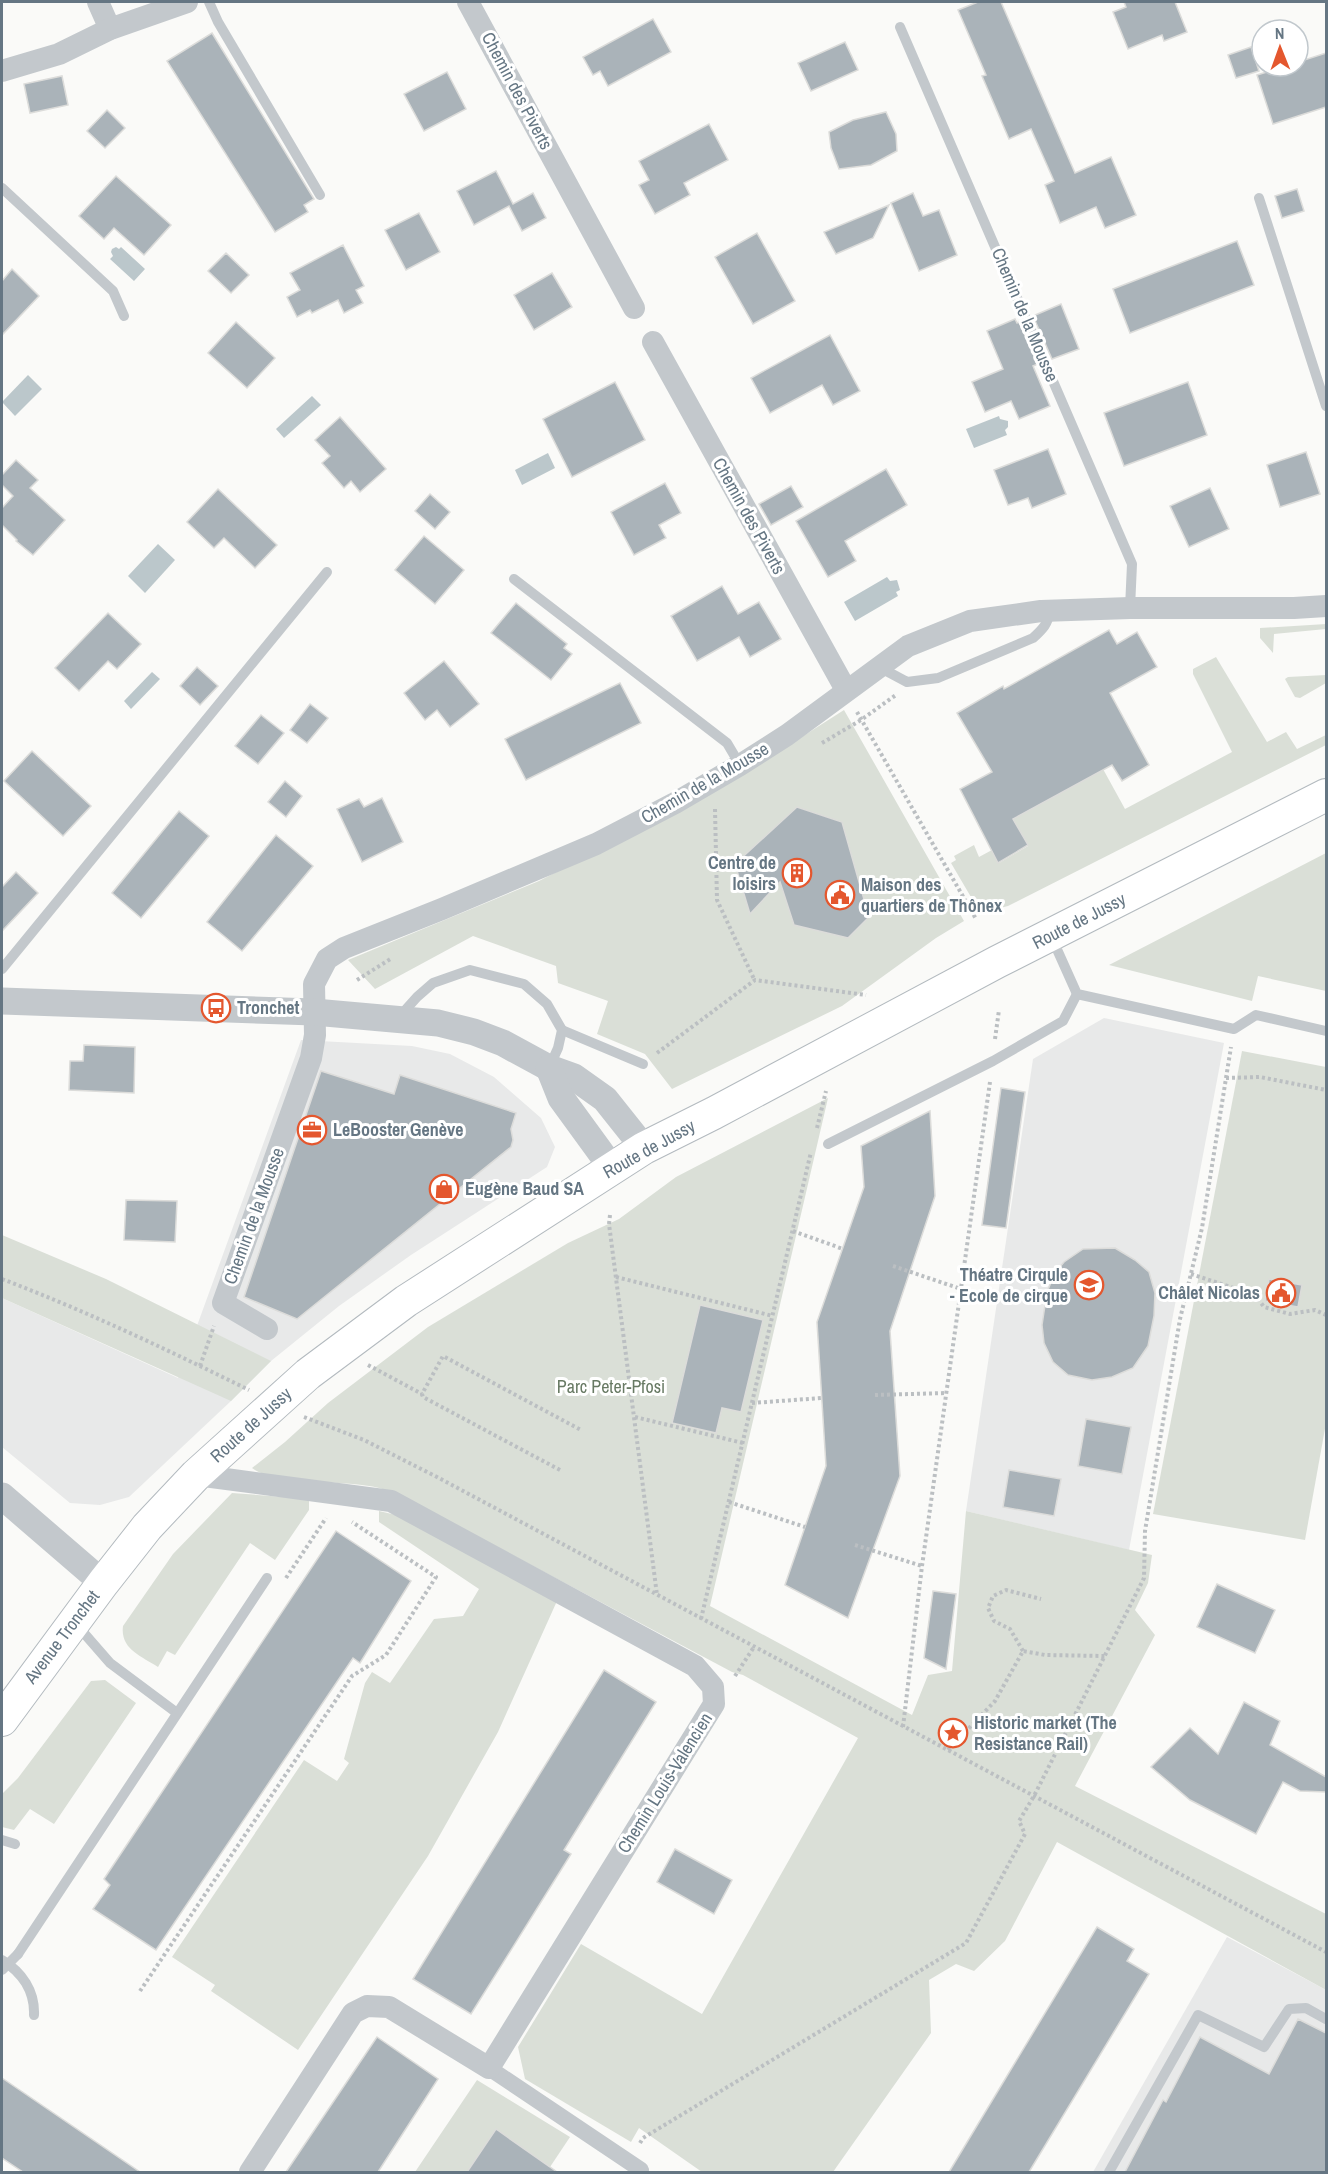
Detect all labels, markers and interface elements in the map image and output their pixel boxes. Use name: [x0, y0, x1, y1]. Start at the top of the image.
north arrow: [1250, 18, 1310, 78]
text: N: [1275, 22, 1285, 44]
street label: Chemin des Piverts: [476, 28, 559, 154]
street label: Chemin de la Mousse: [986, 244, 1065, 386]
street label: Chemin des Piverts: [707, 453, 792, 579]
street label: Chemin de la Mousse: [636, 736, 773, 829]
place label: Centre de loisirs: [708, 850, 776, 896]
building icon: Centre de loisirs: [781, 857, 813, 889]
place label: Maison des quartiers de Thônex: [861, 872, 1003, 918]
public building icon: Maison des quartiers de Thônex: [824, 879, 856, 911]
street label: Route de Jussy: [1028, 886, 1130, 955]
bus stop icon: Tronchet: [200, 992, 232, 1024]
place label: Tronchet: [237, 995, 299, 1020]
street label: Route de Jussy: [598, 1113, 700, 1184]
office icon: LeBooster Genève: [296, 1114, 328, 1146]
place label: LeBooster Genève: [333, 1117, 463, 1142]
street label: Chemin de la Mousse: [217, 1144, 290, 1288]
shop icon: Eugène Baud SA: [428, 1173, 460, 1205]
place label: Eugène Baud SA: [465, 1176, 584, 1201]
place label: Théatre Cirqule - Ecole de cirque: [950, 1262, 1068, 1308]
school or university icon: Théatre Cirqule - Ecole de cirque: [1073, 1269, 1105, 1301]
public building icon: Châlet Nicolas: [1265, 1277, 1297, 1309]
place label: Châlet Nicolas: [1158, 1280, 1260, 1305]
park label: Parc Peter-Pfosi: [557, 1374, 665, 1399]
street label: Route de Jussy: [204, 1381, 297, 1468]
street label: Avenue Tronchet: [18, 1585, 105, 1689]
street label: Chemin Louis-Valencien: [611, 1708, 718, 1858]
place label: Historic market (The Resistance Rail): [974, 1710, 1117, 1756]
place icon: Historic market (The Resistance Rail): [937, 1717, 969, 1749]

